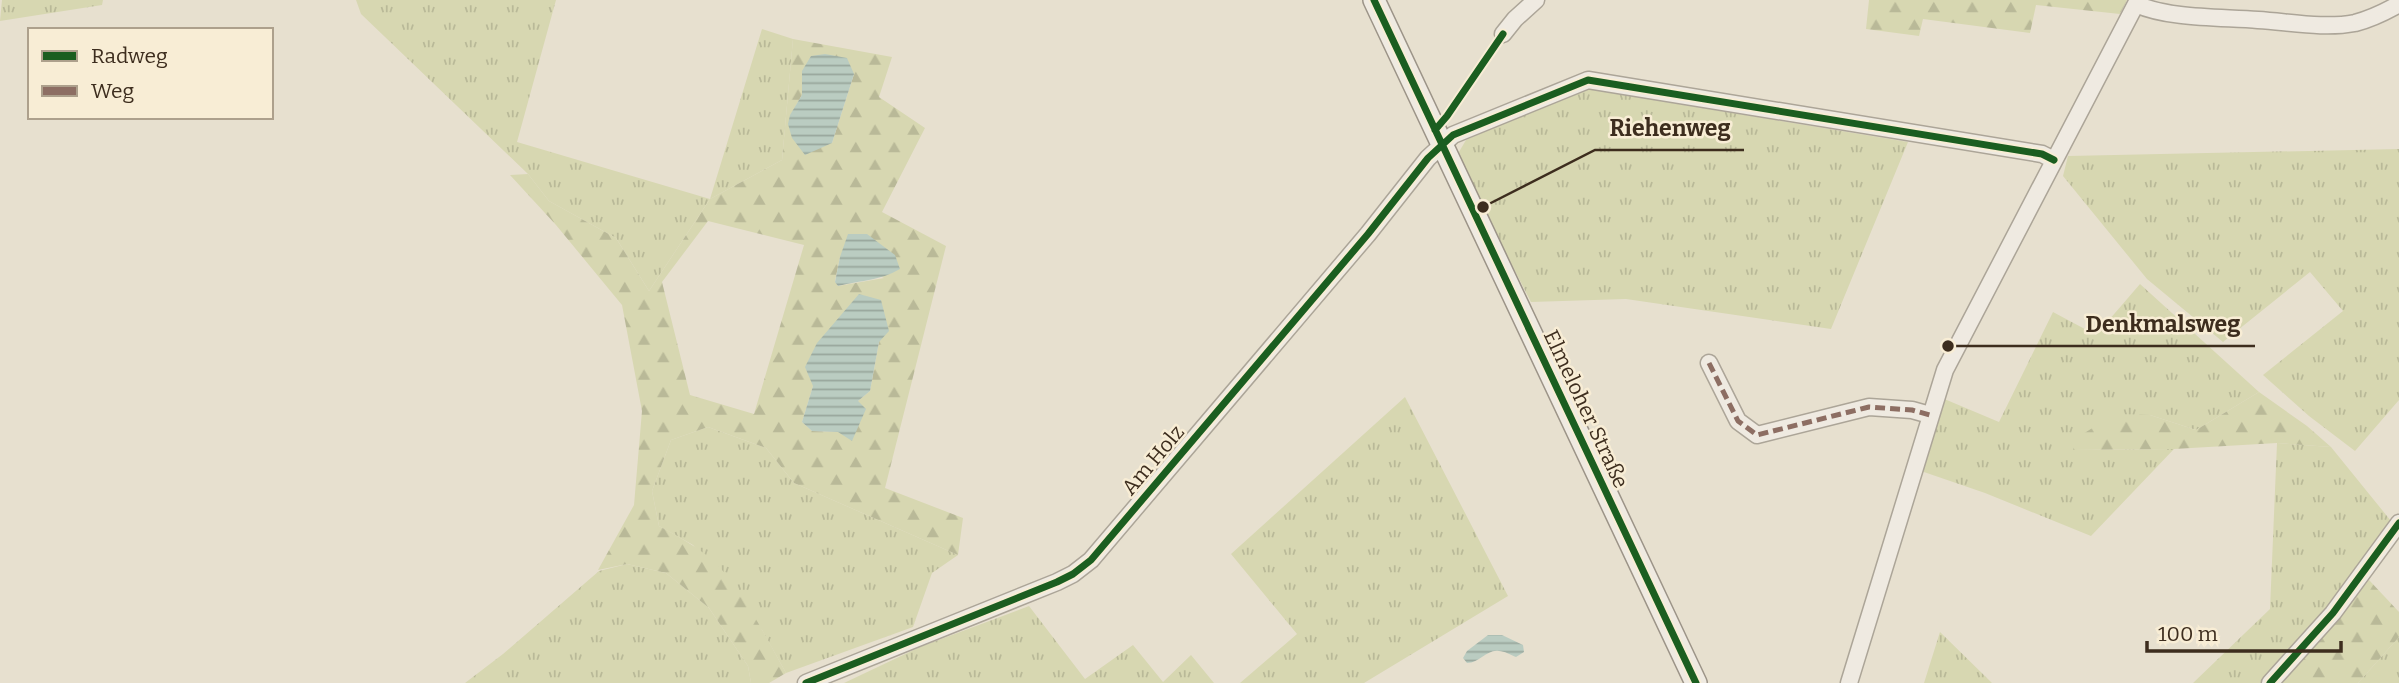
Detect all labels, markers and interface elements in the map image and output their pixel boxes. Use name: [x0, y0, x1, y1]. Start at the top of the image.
legend: [28, 28, 273, 119]
text: Radweg: [91, 43, 168, 69]
text: Weg: [91, 78, 134, 104]
callout: Riehenweg: [1595, 106, 1744, 150]
text: Riehenweg: [1609, 114, 1731, 142]
callout: Denkmalsweg: [2072, 302, 2255, 346]
text: Denkmalsweg: [2086, 310, 2240, 338]
street label: Elmeloher Straße: [1538, 326, 1634, 492]
street label: Am Holz: [1116, 420, 1190, 500]
scale bar: [2147, 610, 2341, 654]
text: 100 m: [2158, 621, 2218, 647]

